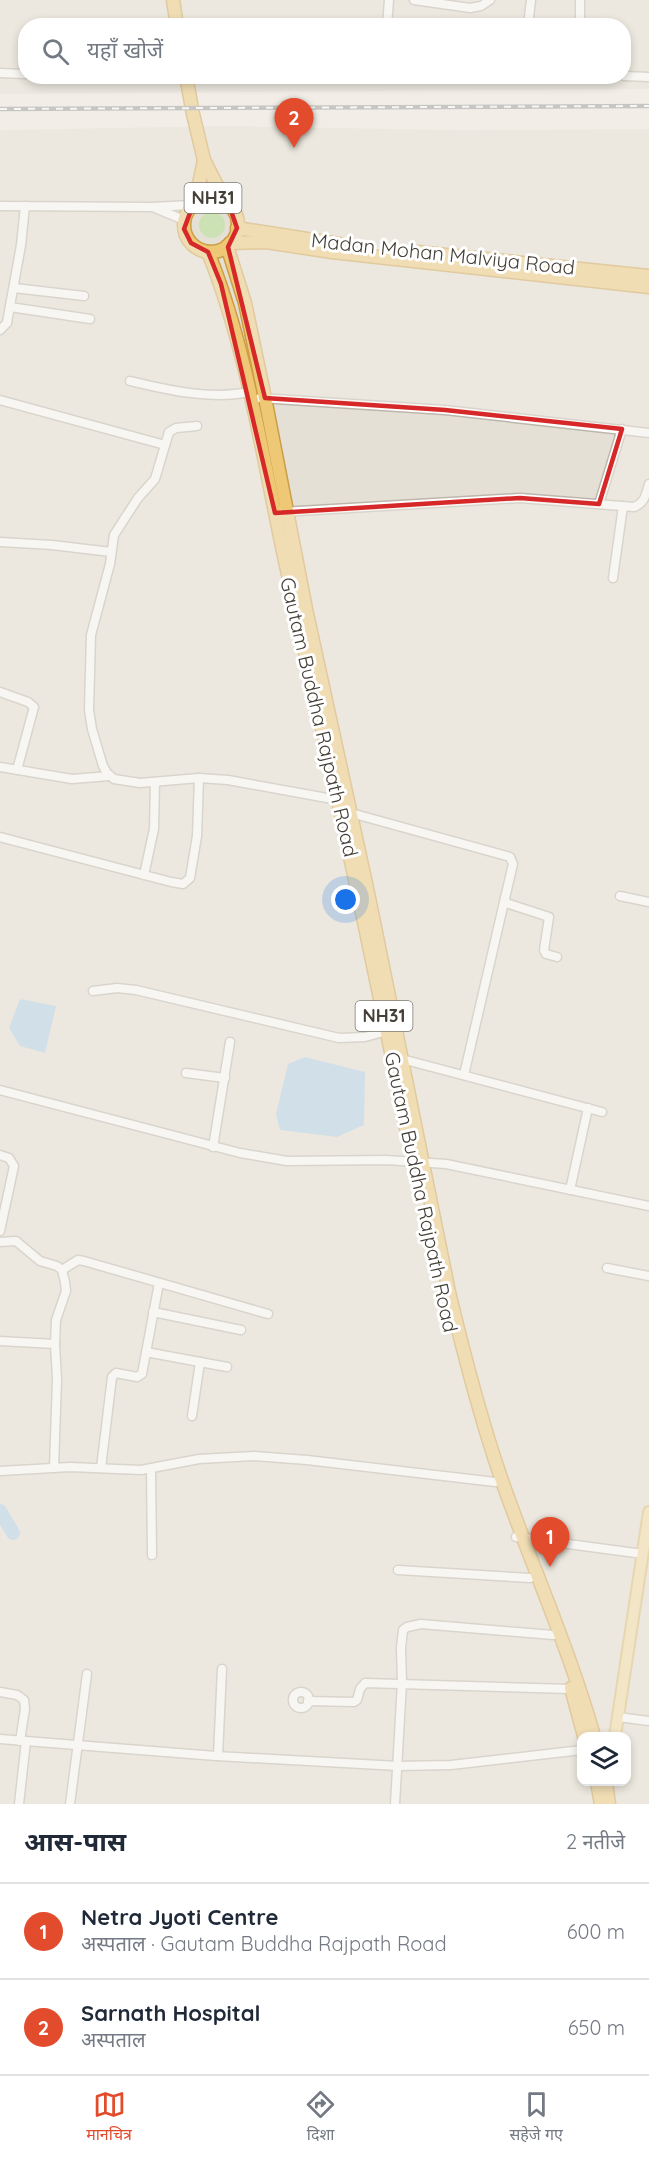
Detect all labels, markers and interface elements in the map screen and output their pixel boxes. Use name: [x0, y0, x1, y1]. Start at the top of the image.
search box: [18, 18, 631, 84]
icon: search: [39, 35, 72, 68]
text: यहाँ खोजें: [87, 36, 163, 64]
pin: 2: [274, 98, 314, 148]
road number: NH31: [184, 183, 242, 213]
street label: Madan Mohan Malviya Road: [310, 227, 576, 280]
street label: Gautam Buddha Rajpath Road: [275, 575, 364, 859]
your location: [331, 885, 360, 914]
road number: NH31: [356, 1001, 412, 1031]
street label: Gautam Buddha Rajpath Road: [380, 1049, 463, 1334]
pin: 1: [530, 1518, 570, 1567]
map controls: [577, 1732, 631, 1786]
button: layers: [577, 1732, 631, 1786]
text: आस-पास: [24, 1825, 126, 1858]
text: 2 नतीजे: [566, 1829, 625, 1854]
text: Netra Jyoti Centre: [81, 1903, 278, 1931]
text: 1: [40, 1919, 47, 1944]
text: 600 m: [567, 1919, 625, 1944]
text: अस्पताल · Gautam Buddha Rajpath Road: [81, 1931, 447, 1956]
text: Sarnath Hospital: [81, 1999, 260, 2027]
text: 2: [38, 2015, 49, 2040]
text: 650 m: [568, 2015, 625, 2040]
text: अस्पताल: [81, 2027, 146, 2052]
tab: मानचित्र: [86, 2088, 132, 2147]
tab: दिशा: [304, 2088, 337, 2147]
tab: सहेजे गए: [509, 2088, 563, 2147]

